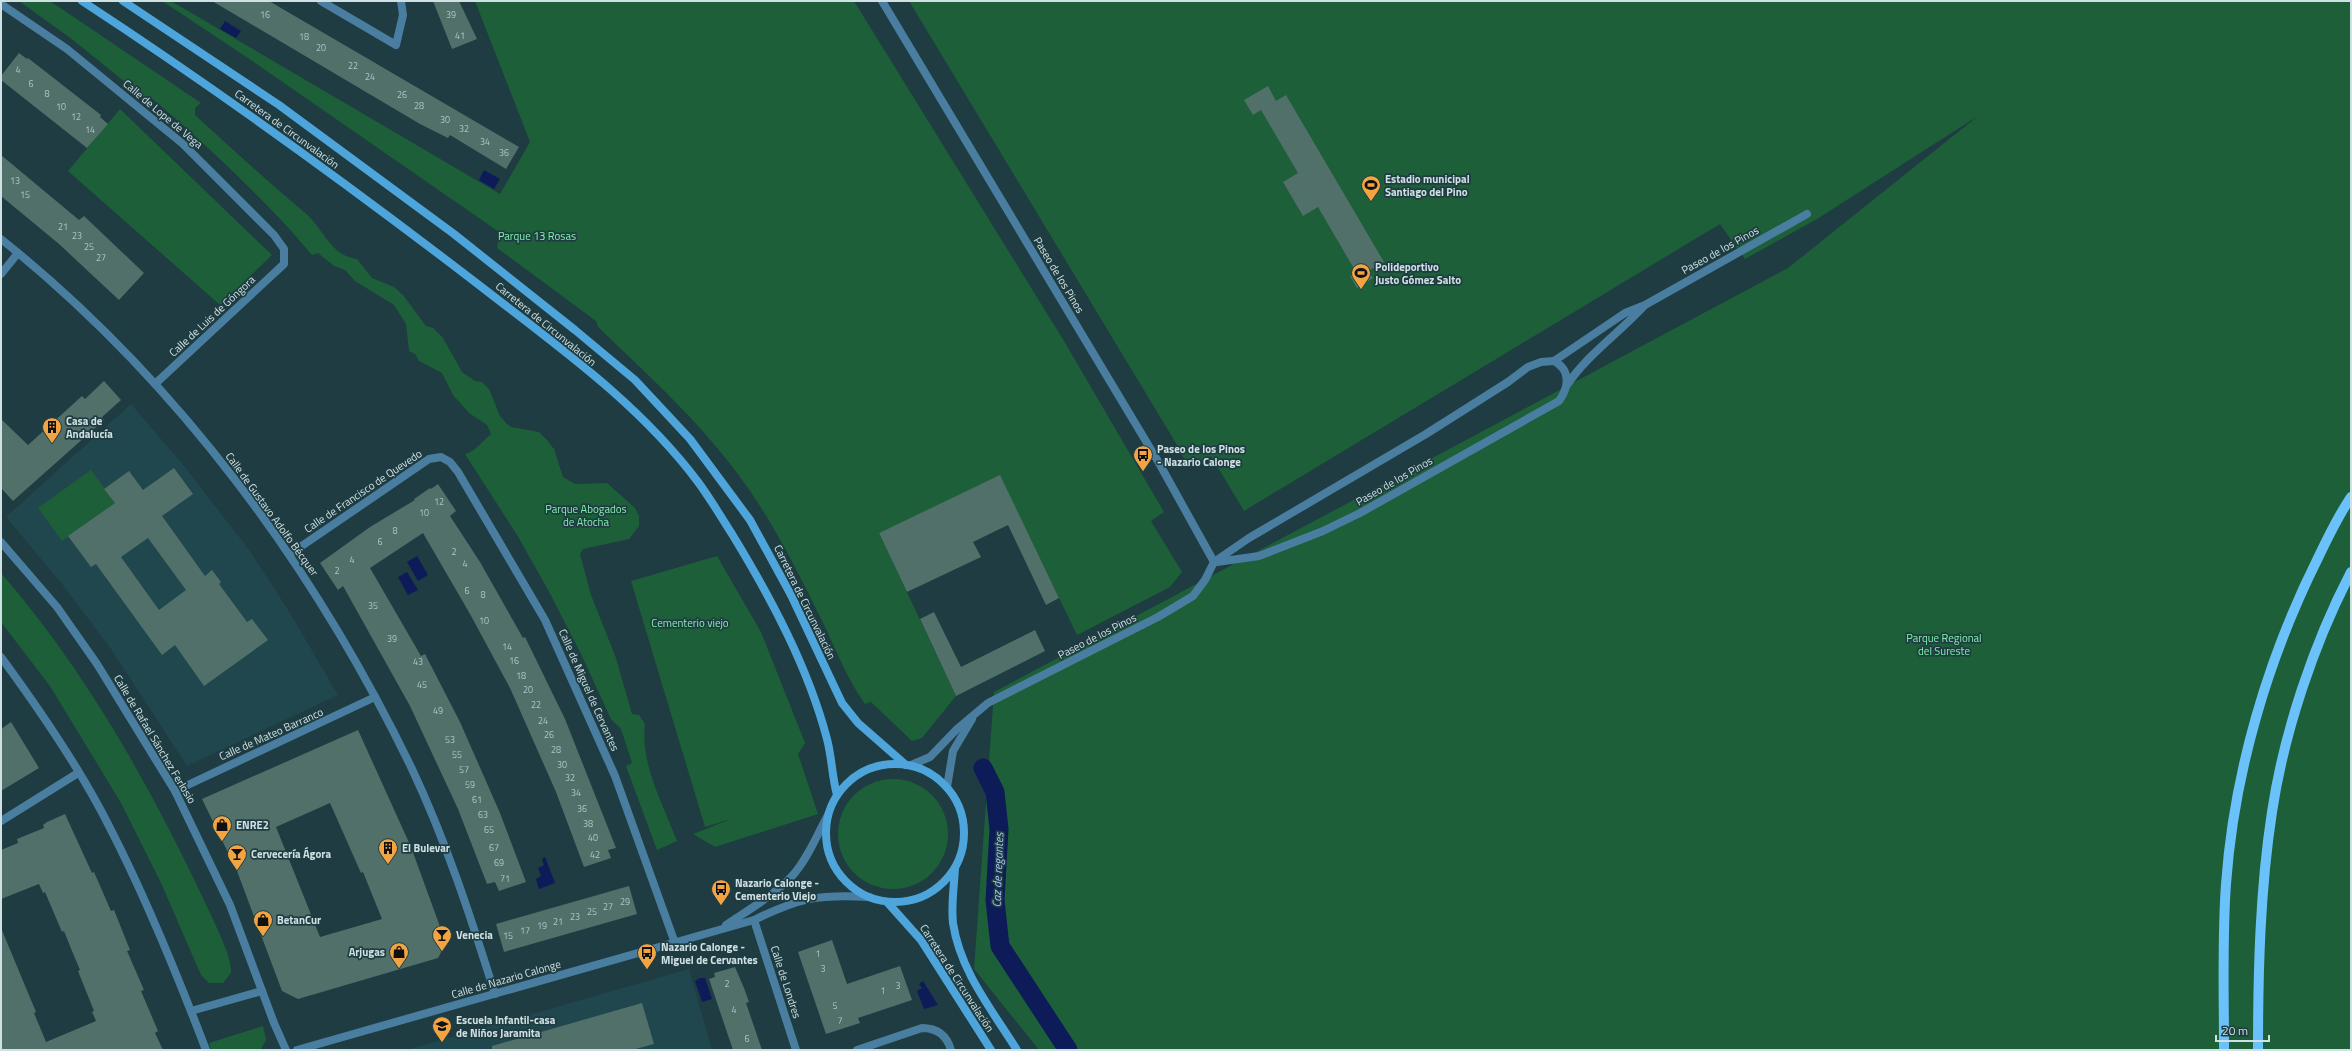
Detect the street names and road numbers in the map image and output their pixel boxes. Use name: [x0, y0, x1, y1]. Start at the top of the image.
street label: Calle de Lope de Vega: [120, 76, 207, 152]
street label: Carretera de Circunvalación: [231, 86, 343, 172]
street label: Paseo de los Pinos: [1678, 222, 1762, 278]
street label: Paseo de los Pinos: [1030, 234, 1088, 316]
street label: Calle de Luis de Góngora: [165, 271, 259, 360]
street label: Carretera de Circunvalación: [492, 278, 600, 370]
street label: Calle de Francisco de Quevedo: [301, 445, 425, 537]
street label: Calle de Gustavo Adolfo Bécquer: [222, 449, 322, 579]
street label: Paseo de los Pinos: [1353, 452, 1435, 510]
street label: Carretera de Circunvalación: [770, 542, 840, 662]
street label: Paseo de los Pinos: [1055, 609, 1139, 663]
street label: Calle de Miguel de Cervantes: [555, 626, 623, 754]
street label: Calle de Rafael Sánchez Ferlosio: [110, 671, 200, 807]
street label: Calle de Mateo Barranco: [216, 704, 326, 764]
street label: Carretera de Circunvalación: [916, 921, 998, 1035]
street label: Calle de Londres: [767, 944, 805, 1020]
street label: Calle de Nazario Calonge: [449, 956, 563, 1002]

